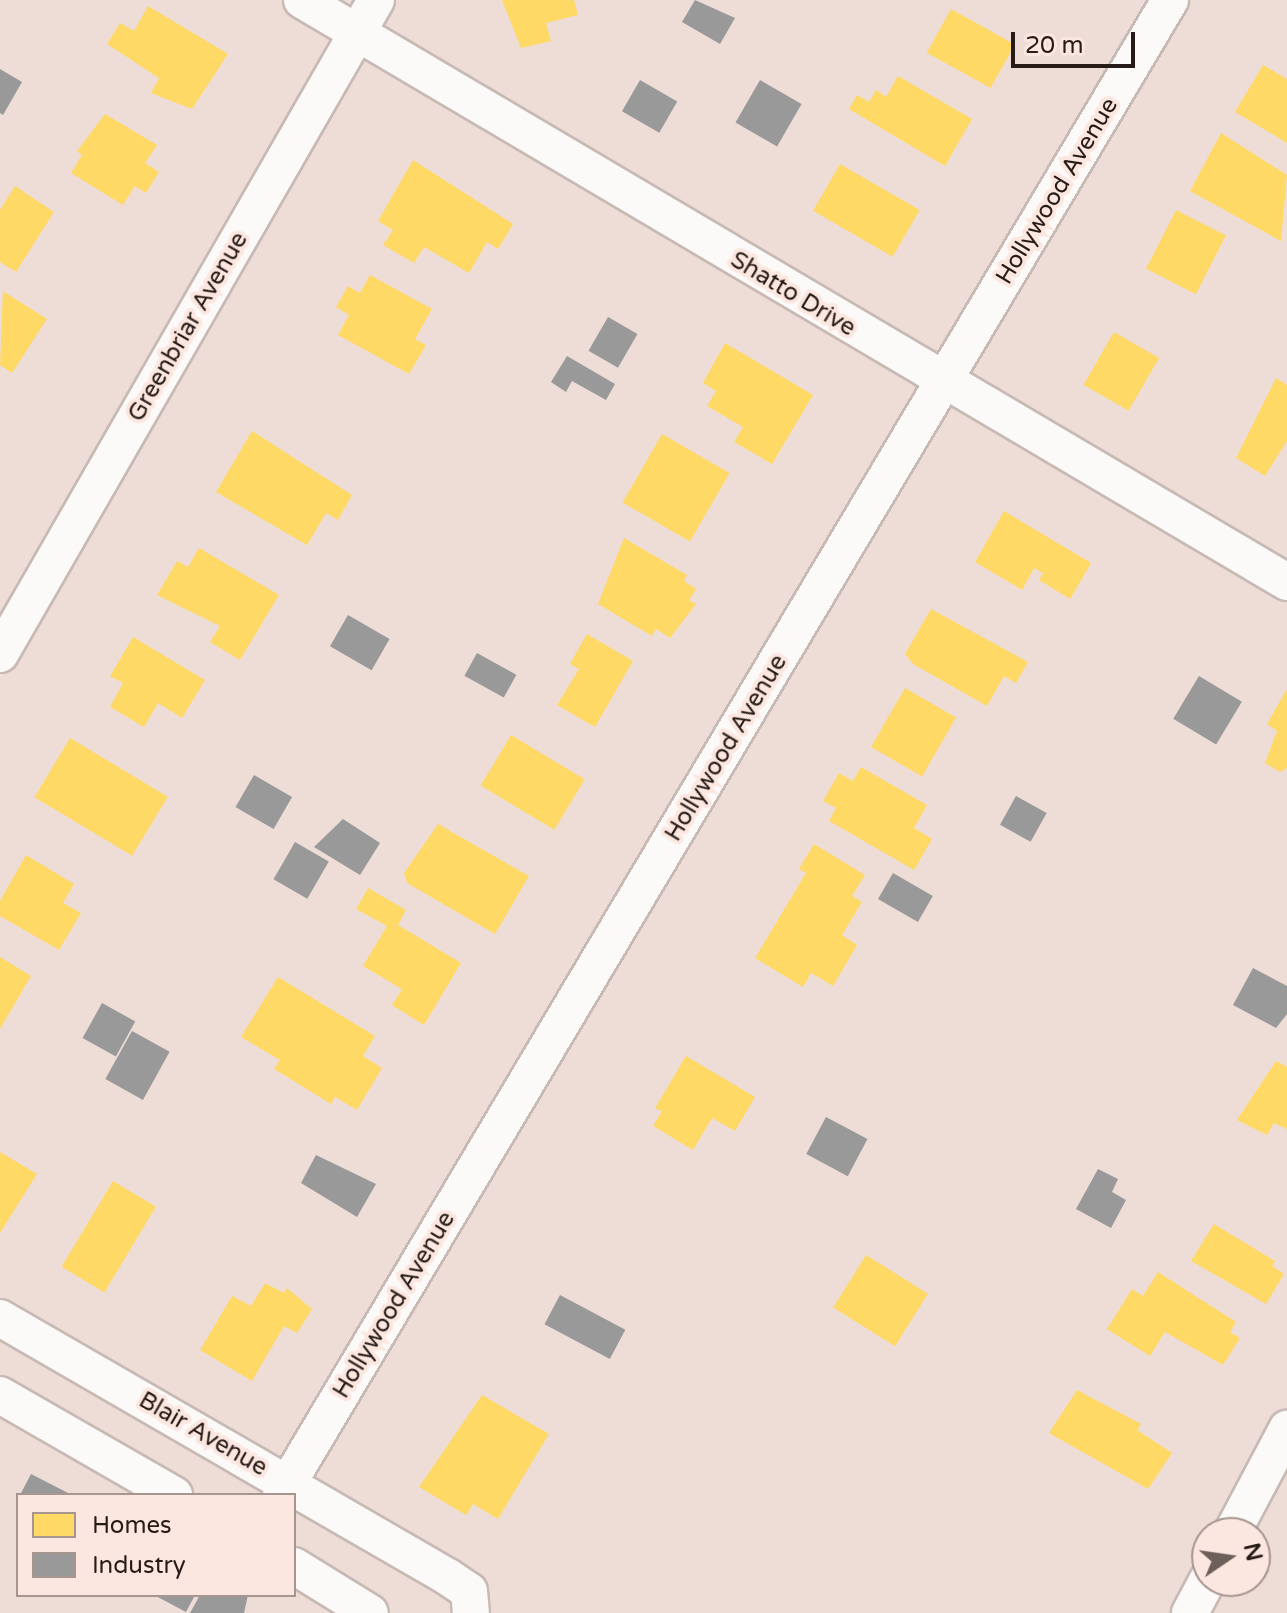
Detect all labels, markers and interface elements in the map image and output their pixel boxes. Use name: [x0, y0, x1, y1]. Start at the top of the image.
scale bar: [1015, 16, 1139, 66]
text: 20 m: [1025, 31, 1083, 60]
street label: Hollywood Avenue: [990, 93, 1124, 289]
street label: Greenbriar Avenue: [122, 227, 254, 427]
street label: Shatto Drive: [725, 245, 861, 343]
street label: Hollywood Avenue: [659, 650, 793, 846]
street label: Hollywood Avenue: [327, 1207, 461, 1403]
street label: Blair Avenue: [134, 1386, 272, 1482]
legend: [16, 1493, 296, 1597]
text: Homes: [92, 1511, 172, 1540]
north arrow: [1191, 1517, 1271, 1597]
text: N: [1238, 1541, 1267, 1564]
text: Industry: [92, 1551, 186, 1580]

